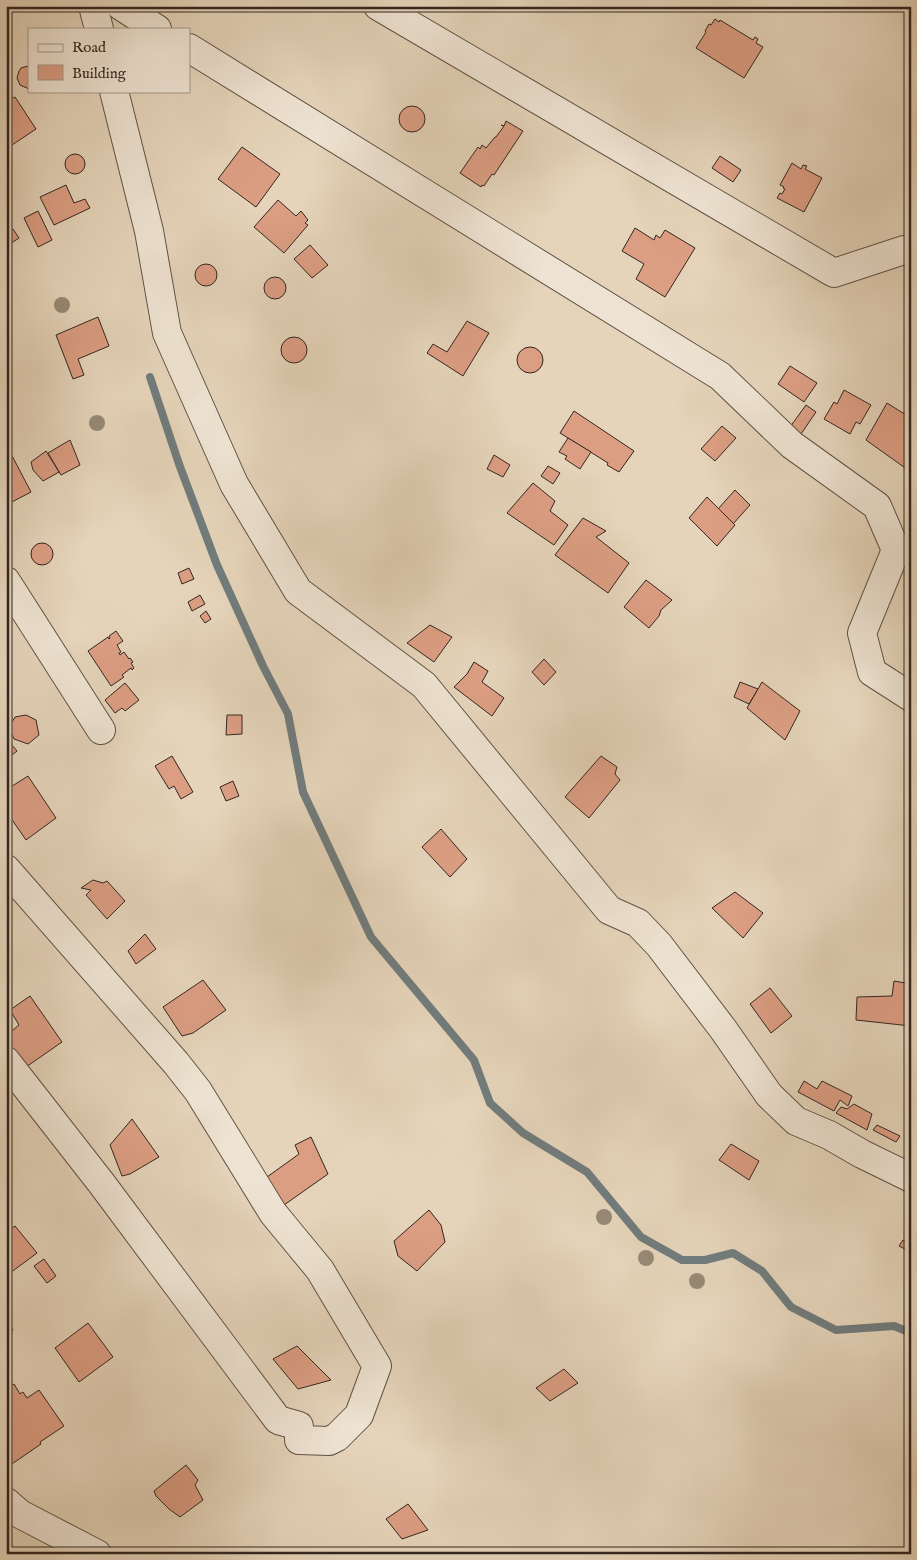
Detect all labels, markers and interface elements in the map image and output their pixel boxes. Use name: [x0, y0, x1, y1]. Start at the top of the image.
legend: [28, 28, 190, 92]
text: Road: [72, 38, 107, 57]
text: Building: [72, 64, 127, 83]

